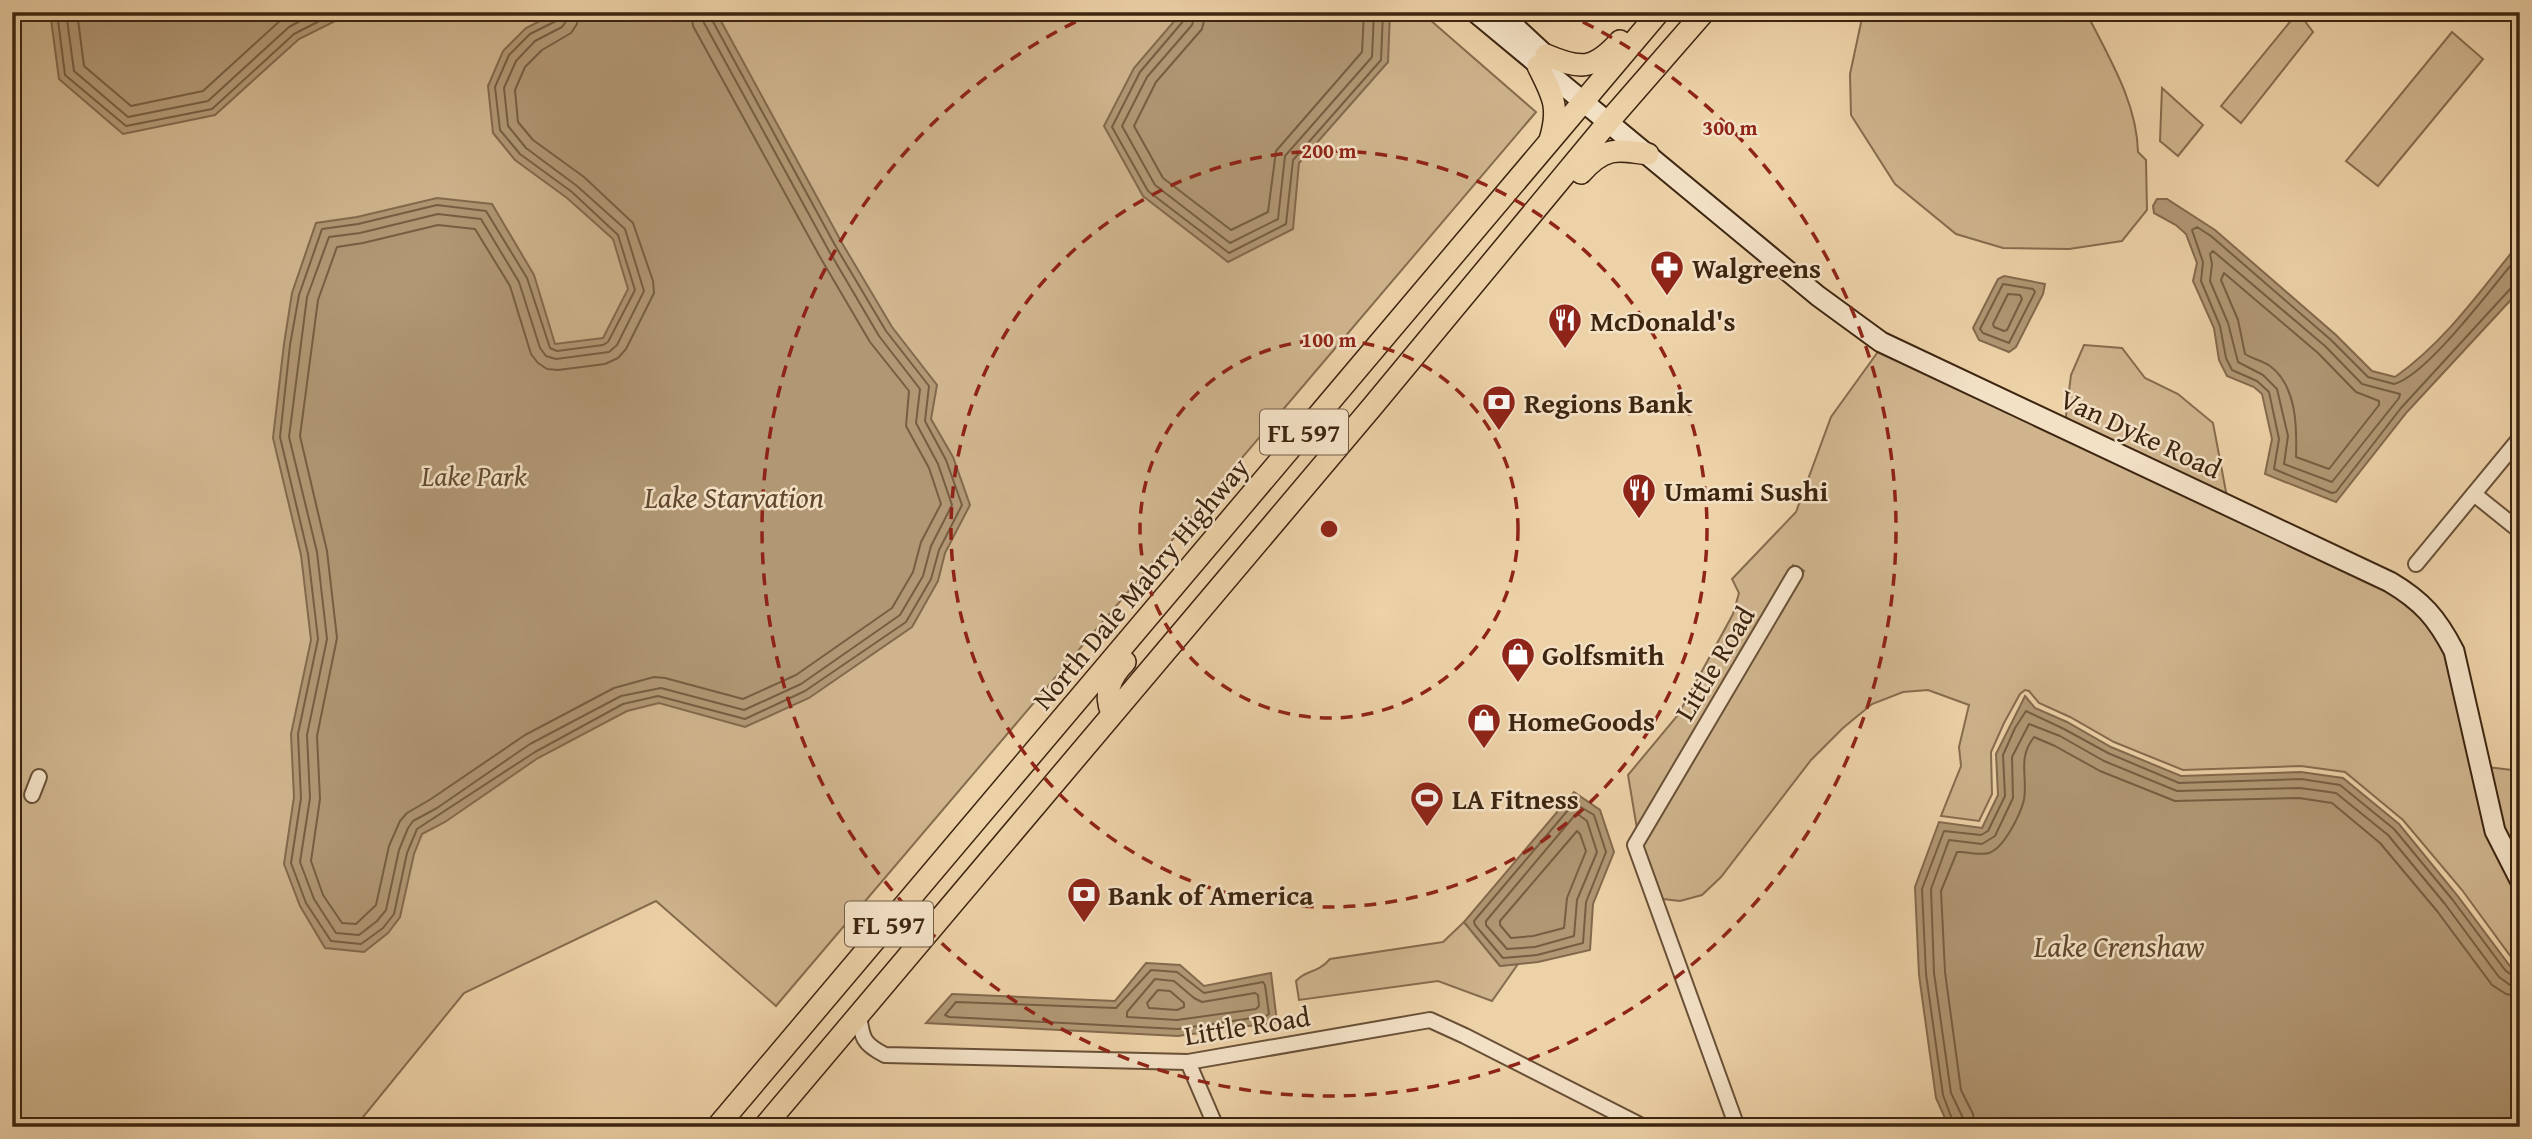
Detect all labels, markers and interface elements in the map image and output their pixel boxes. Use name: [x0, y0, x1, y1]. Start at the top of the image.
text: 300 m: [1702, 112, 1758, 143]
text: 200 m: [1301, 135, 1357, 166]
place label: Walgreens: [1692, 247, 1821, 288]
pharmacy icon: Walgreens: [1648, 248, 1686, 297]
place label: McDonald's: [1590, 300, 1736, 341]
restaurant icon: McDonald's: [1546, 301, 1584, 350]
text: 100 m: [1301, 324, 1357, 355]
street label: Van Dyke Road: [2053, 378, 2229, 488]
place label: Regions Bank: [1524, 382, 1693, 423]
bank icon: Regions Bank: [1480, 383, 1518, 432]
road number: FL 597: [1260, 410, 1348, 454]
street label: North Dale Mabry Highway: [1022, 448, 1258, 718]
park label: Lake Park: [421, 455, 527, 496]
place label: Umami Sushi: [1664, 470, 1828, 511]
restaurant icon: Umami Sushi: [1620, 471, 1658, 520]
water label: Lake Starvation: [643, 475, 824, 519]
centre of rings: [1317, 517, 1341, 541]
street label: Little Road: [1664, 598, 1764, 728]
place label: Golfsmith: [1542, 634, 1665, 675]
shop icon: Golfsmith: [1499, 635, 1537, 684]
place label: HomeGoods: [1508, 700, 1655, 741]
shop icon: HomeGoods: [1465, 701, 1503, 750]
place label: LA Fitness: [1452, 778, 1579, 819]
sports icon: LA Fitness: [1408, 779, 1446, 828]
place label: Bank of America: [1108, 874, 1314, 915]
bank icon: Bank of America: [1065, 875, 1103, 924]
road number: FL 597: [845, 902, 933, 946]
water label: Lake Crenshaw: [2033, 924, 2205, 968]
street label: Little Road: [1181, 995, 1313, 1055]

